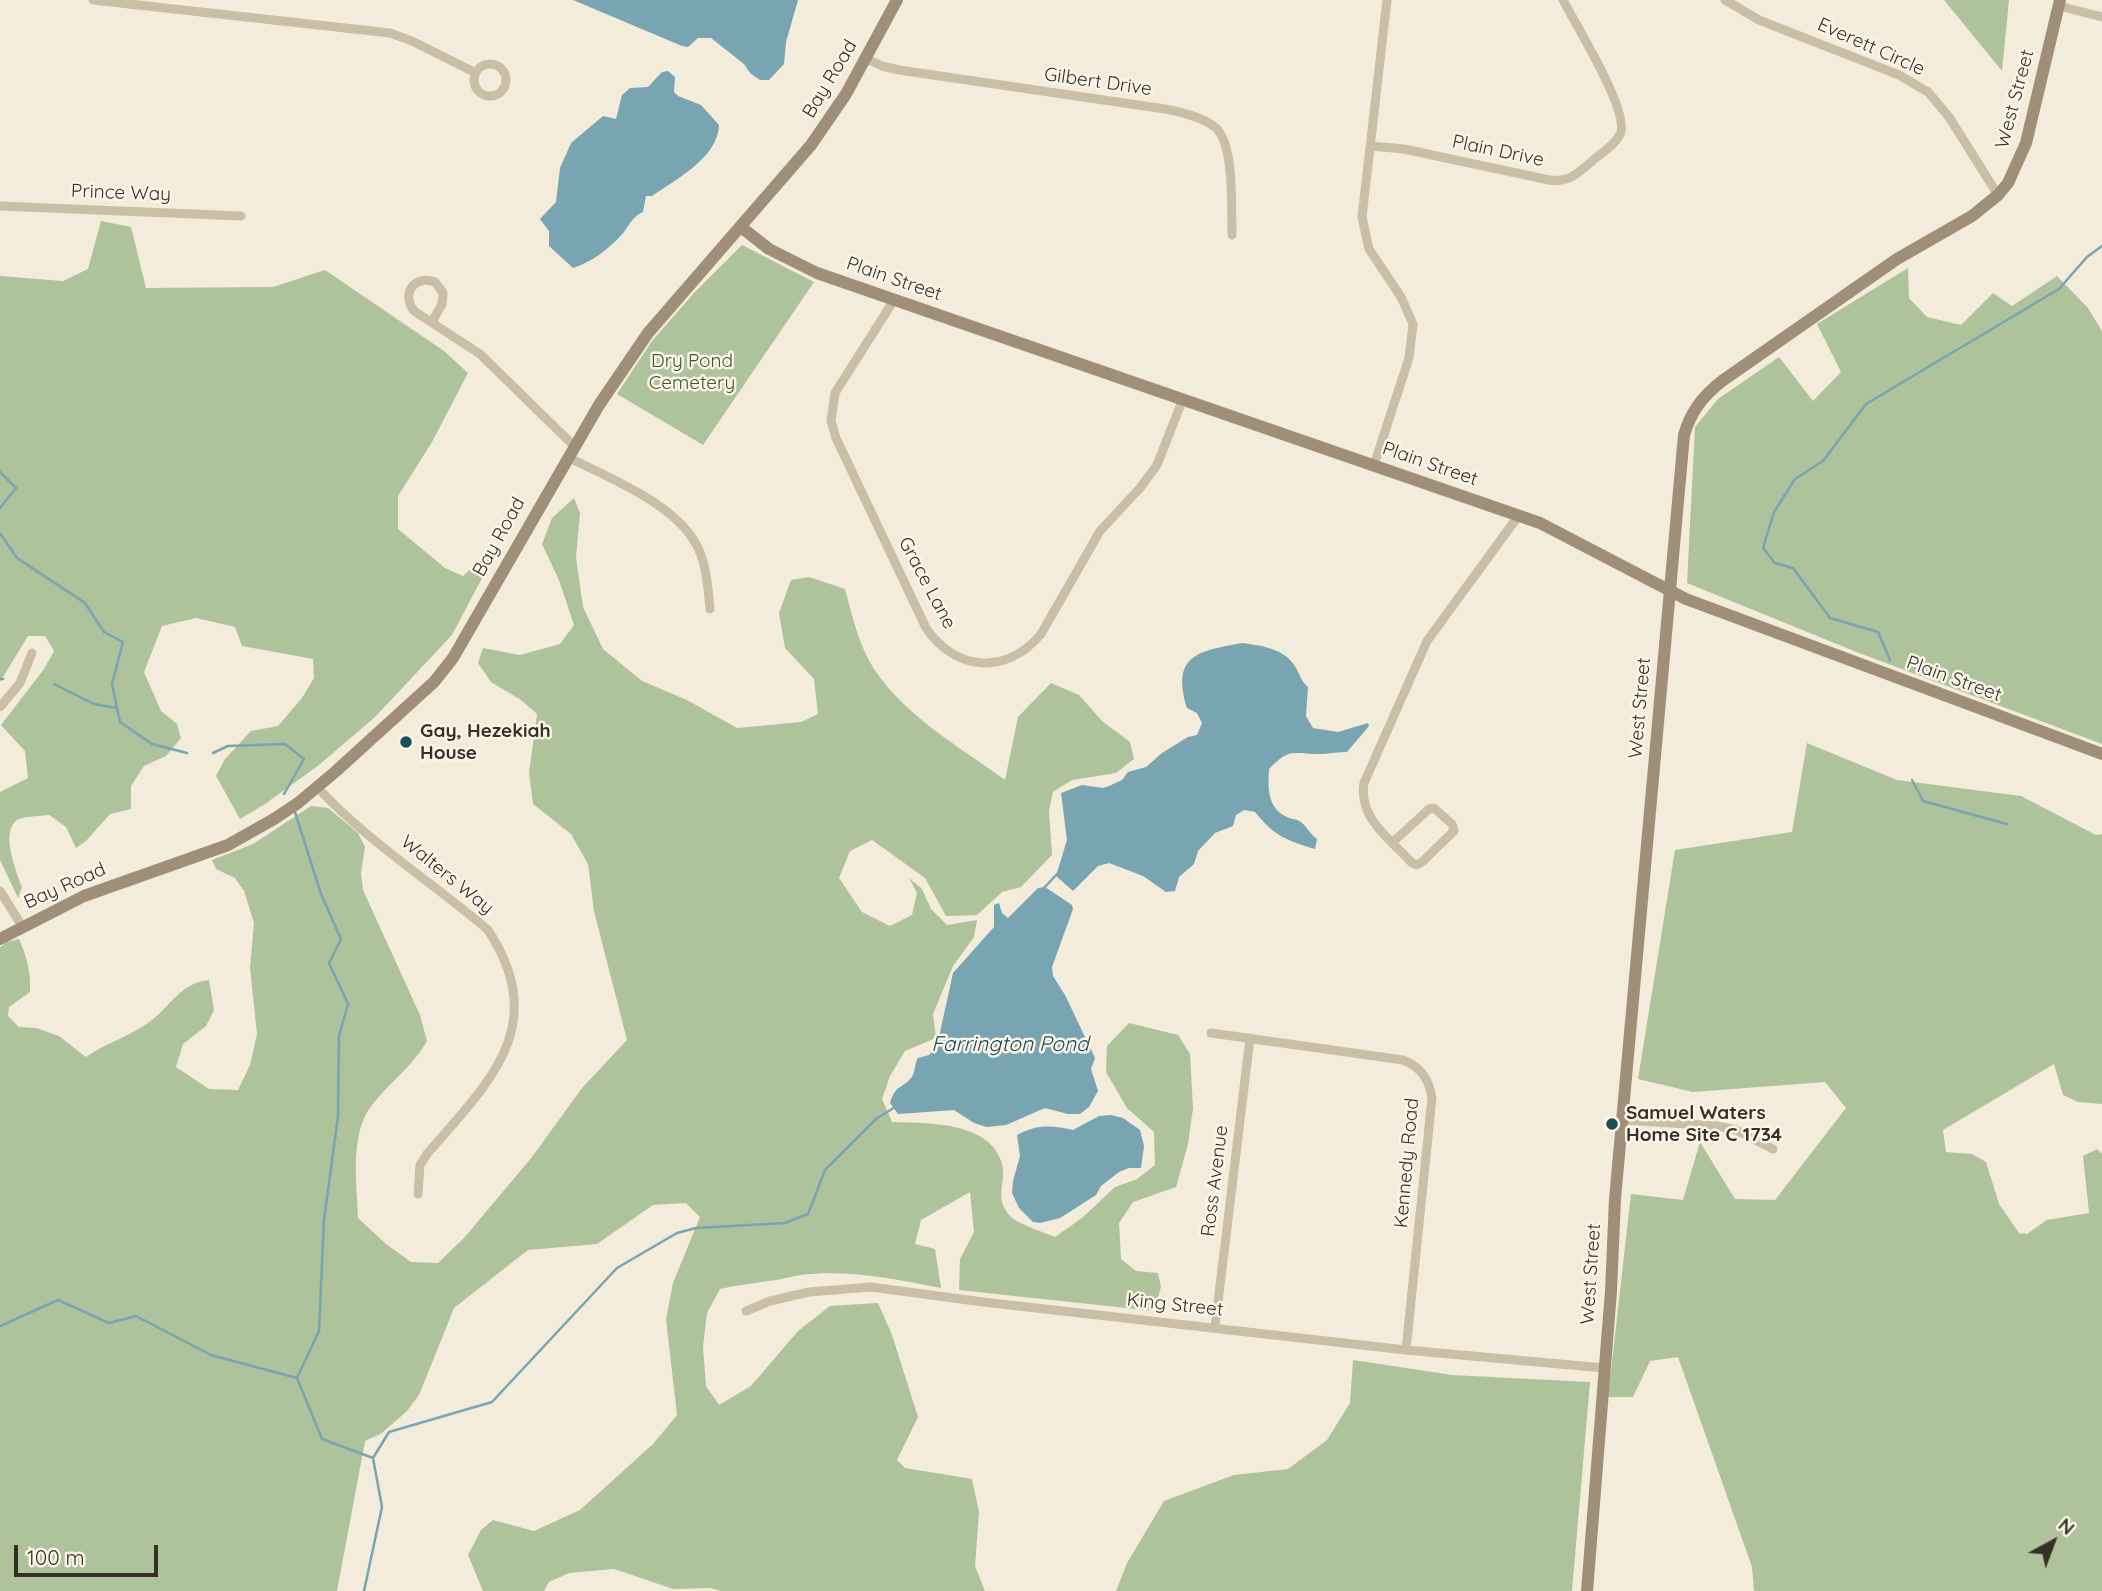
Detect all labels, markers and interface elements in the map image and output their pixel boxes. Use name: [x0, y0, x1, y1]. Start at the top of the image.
street label: Everett Circle: [1814, 13, 1928, 81]
street label: Bay Road: [798, 36, 862, 122]
street label: West Street: [1991, 47, 2039, 151]
street label: Gilbert Drive: [1043, 63, 1153, 101]
street label: Plain Drive: [1450, 130, 1546, 172]
street label: Prince Way: [71, 180, 171, 206]
street label: Plain Street: [843, 252, 945, 306]
park label: Dry Pond Cemetery: [649, 350, 735, 394]
street label: Plain Street: [1379, 437, 1481, 491]
street label: Bay Road: [468, 493, 530, 581]
street label: Grace Lane: [893, 533, 961, 633]
street label: Plain Street: [1903, 651, 2005, 707]
street label: West Street: [1624, 657, 1656, 759]
place label: Gay, Hezekiah House: [420, 720, 551, 764]
marker: Gay, Hezekiah House: [398, 734, 414, 750]
street label: Walters Way: [396, 831, 498, 919]
street label: Bay Road: [21, 858, 109, 914]
water label: Farrington Pond: [931, 1032, 1089, 1058]
street label: Kennedy Road: [1390, 1097, 1424, 1229]
place label: Samuel Waters Home Site C 1734: [1626, 1102, 1782, 1146]
marker: Samuel Waters Home Site C 1734: [1604, 1116, 1620, 1132]
street label: Ross Avenue: [1197, 1124, 1233, 1238]
street label: West Street: [1576, 1223, 1606, 1325]
street label: King Street: [1126, 1289, 1224, 1321]
north arrow: [2018, 1507, 2088, 1577]
text: N: [2054, 1513, 2080, 1540]
scale bar: [18, 1532, 161, 1576]
text: 100 m: [27, 1544, 85, 1570]

